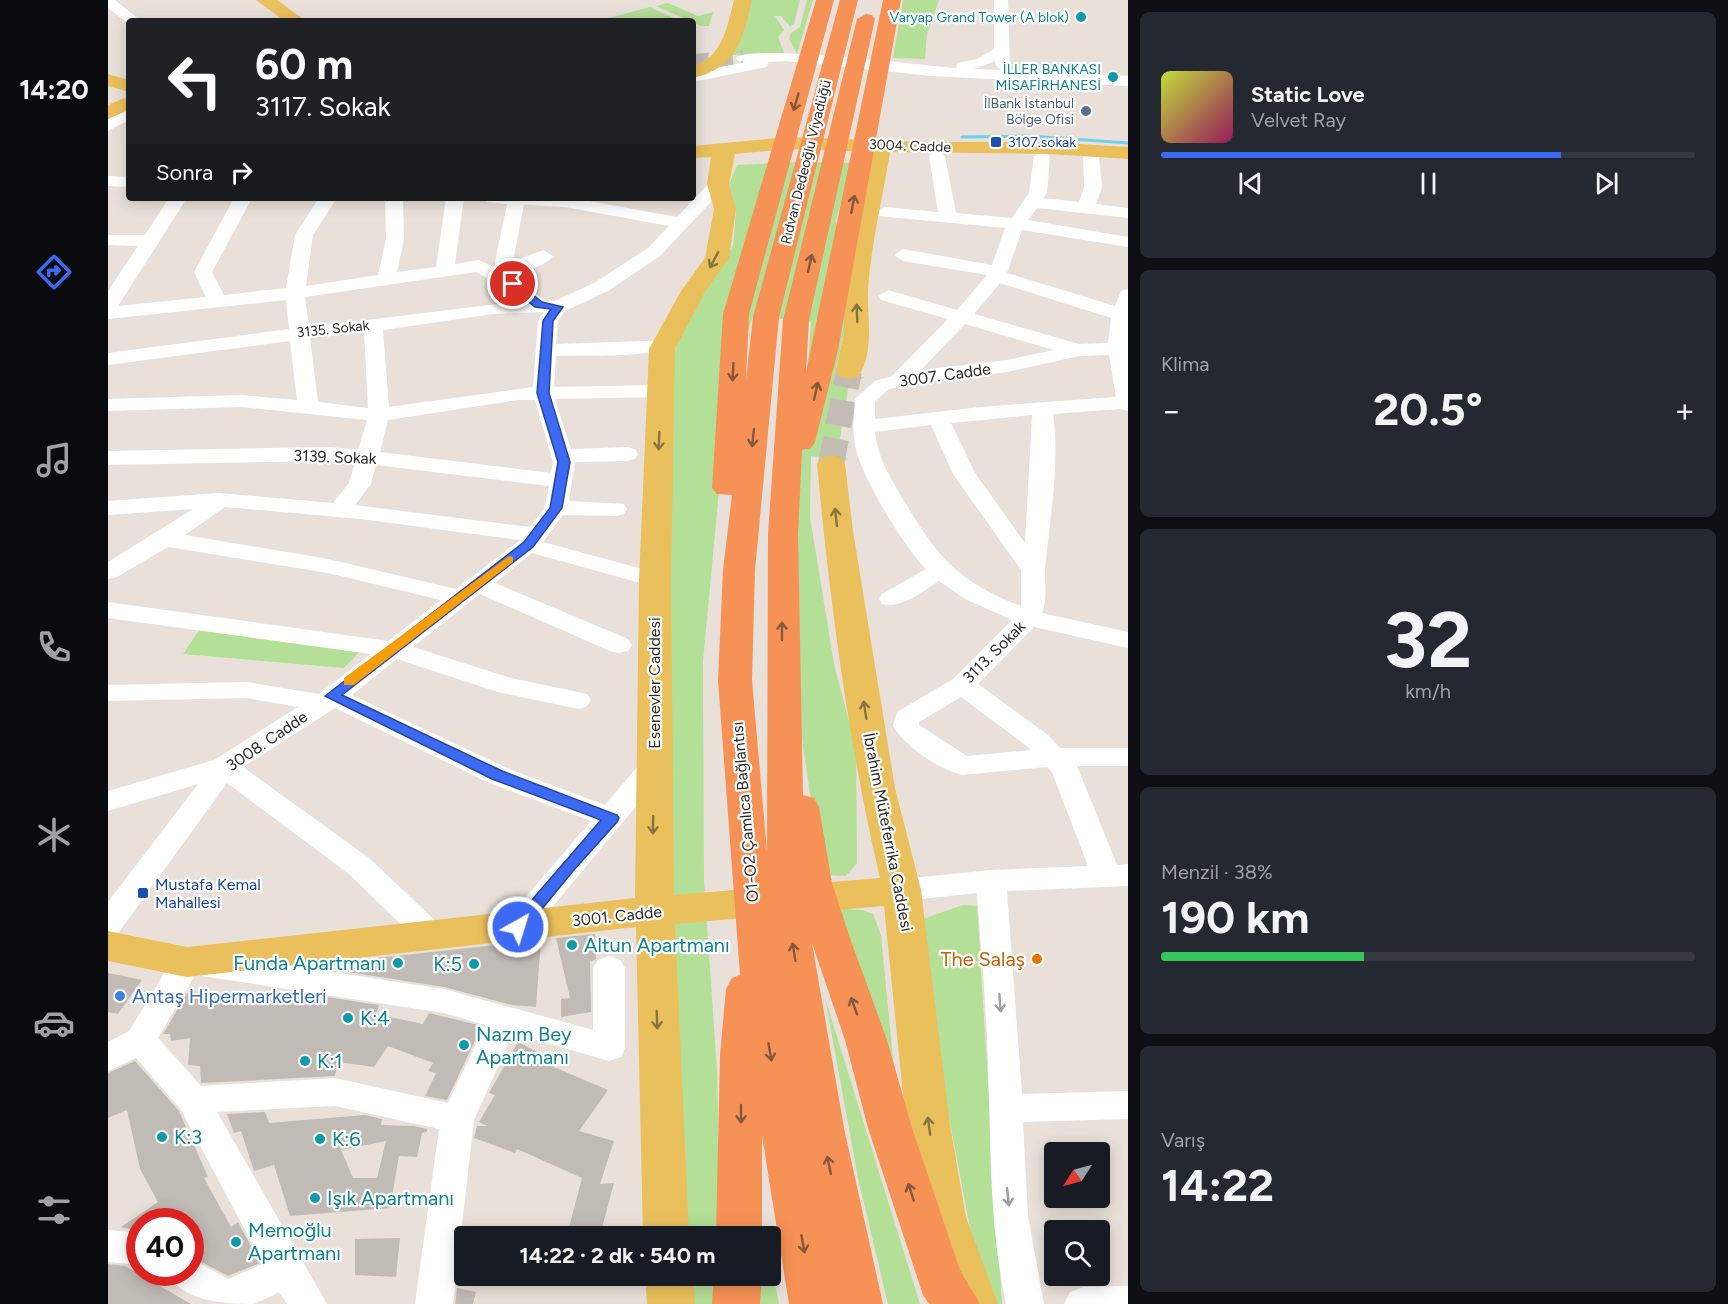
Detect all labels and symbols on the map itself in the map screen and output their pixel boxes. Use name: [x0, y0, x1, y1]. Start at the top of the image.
place label: Varyap Grand Tower (A blok): [890, 9, 1069, 26]
marker: Varyap Grand Tower (A blok): [1074, 10, 1088, 24]
place label: İLLER BANKASI MİSAFİRHANESİ: [996, 61, 1101, 94]
marker: İLLER BANKASI MİSAFİRHANESİ: [1106, 70, 1120, 84]
street label: Rıdvan Dedeoğlu Viyadüğü: [777, 78, 835, 246]
one-way arrow: [790, 92, 801, 111]
place label: İlBank İstanbul Bölge Ofisi: [984, 95, 1074, 128]
marker: İlBank İstanbul Bölge Ofisi: [1079, 104, 1093, 118]
place label: 3107.sokak: [1008, 134, 1076, 151]
marker: 3107.sokak: [989, 135, 1003, 149]
street label: 3004. Cadde: [869, 136, 952, 156]
one-way arrow: [848, 195, 859, 214]
one-way arrow: [707, 251, 719, 269]
one-way arrow: [804, 253, 816, 272]
pin: [487, 258, 538, 309]
one-way arrow: [851, 304, 863, 324]
street label: 3135. Sokak: [296, 317, 370, 341]
street label: 3007. Cadde: [898, 359, 992, 391]
one-way arrow: [728, 362, 739, 382]
one-way arrow: [810, 382, 822, 401]
one-way arrow: [748, 427, 759, 447]
one-way arrow: [653, 430, 665, 450]
street label: 3139. Sokak: [293, 446, 377, 468]
one-way arrow: [831, 507, 842, 527]
street label: Esenevler Caddesi: [645, 617, 664, 749]
street label: 3113. Sokak: [959, 617, 1029, 687]
one-way arrow: [776, 621, 788, 641]
one-way arrow: [860, 700, 871, 720]
street label: 3008. Cadde: [223, 707, 311, 775]
street label: O1-O2 Çamlıca Bağlantısı: [728, 721, 762, 903]
street label: İbrahim Müteferrika Caddesi: [859, 731, 917, 933]
one-way arrow: [647, 814, 659, 834]
place label: Mustafa Kemal Mahallesi: [155, 875, 261, 912]
marker: Mustafa Kemal Mahallesi: [136, 886, 150, 900]
position arrow: [486, 895, 550, 959]
street label: 3001. Cadde: [571, 902, 663, 930]
place label: Altun Apartmanı: [584, 933, 730, 957]
marker: Altun Apartmanı: [565, 938, 579, 952]
one-way arrow: [788, 942, 799, 962]
place label: The Salaş: [940, 947, 1025, 971]
place label: Funda Apartmanı: [233, 951, 386, 975]
place label: K:5: [433, 952, 462, 976]
marker: The Salaş: [1030, 952, 1044, 966]
marker: Funda Apartmanı: [391, 956, 405, 970]
marker: K:5: [467, 957, 481, 971]
place label: Antaş Hipermarketleri: [132, 984, 327, 1008]
marker: Antaş Hipermarketleri: [113, 989, 127, 1003]
one-way arrow: [995, 992, 1006, 1012]
one-way arrow: [848, 997, 859, 1016]
place label: K:4: [360, 1006, 390, 1030]
one-way arrow: [651, 1009, 662, 1029]
marker: K:4: [341, 1011, 355, 1025]
place label: Nazım Bey Apartmanı: [476, 1022, 572, 1069]
marker: Nazım Bey Apartmanı: [457, 1038, 471, 1052]
one-way arrow: [764, 1042, 775, 1061]
place label: K:1: [317, 1049, 343, 1073]
marker: K:1: [298, 1054, 312, 1068]
one-way arrow: [735, 1104, 747, 1124]
one-way arrow: [923, 1116, 934, 1136]
place label: K:3: [174, 1125, 202, 1149]
place label: K:6: [332, 1127, 361, 1151]
marker: K:3: [155, 1130, 169, 1144]
marker: K:6: [313, 1132, 327, 1146]
north arrow: [1044, 1142, 1110, 1208]
one-way arrow: [823, 1155, 834, 1175]
one-way arrow: [905, 1183, 916, 1202]
place label: Işık Apartmanı: [327, 1186, 454, 1210]
one-way arrow: [1003, 1187, 1014, 1207]
marker: Işık Apartmanı: [308, 1191, 322, 1205]
speed limit sign: 40: [126, 1208, 204, 1286]
place label: Memoğlu Apartmanı: [248, 1218, 341, 1265]
one-way arrow: [797, 1234, 808, 1254]
marker: Memoğlu Apartmanı: [229, 1235, 243, 1249]

